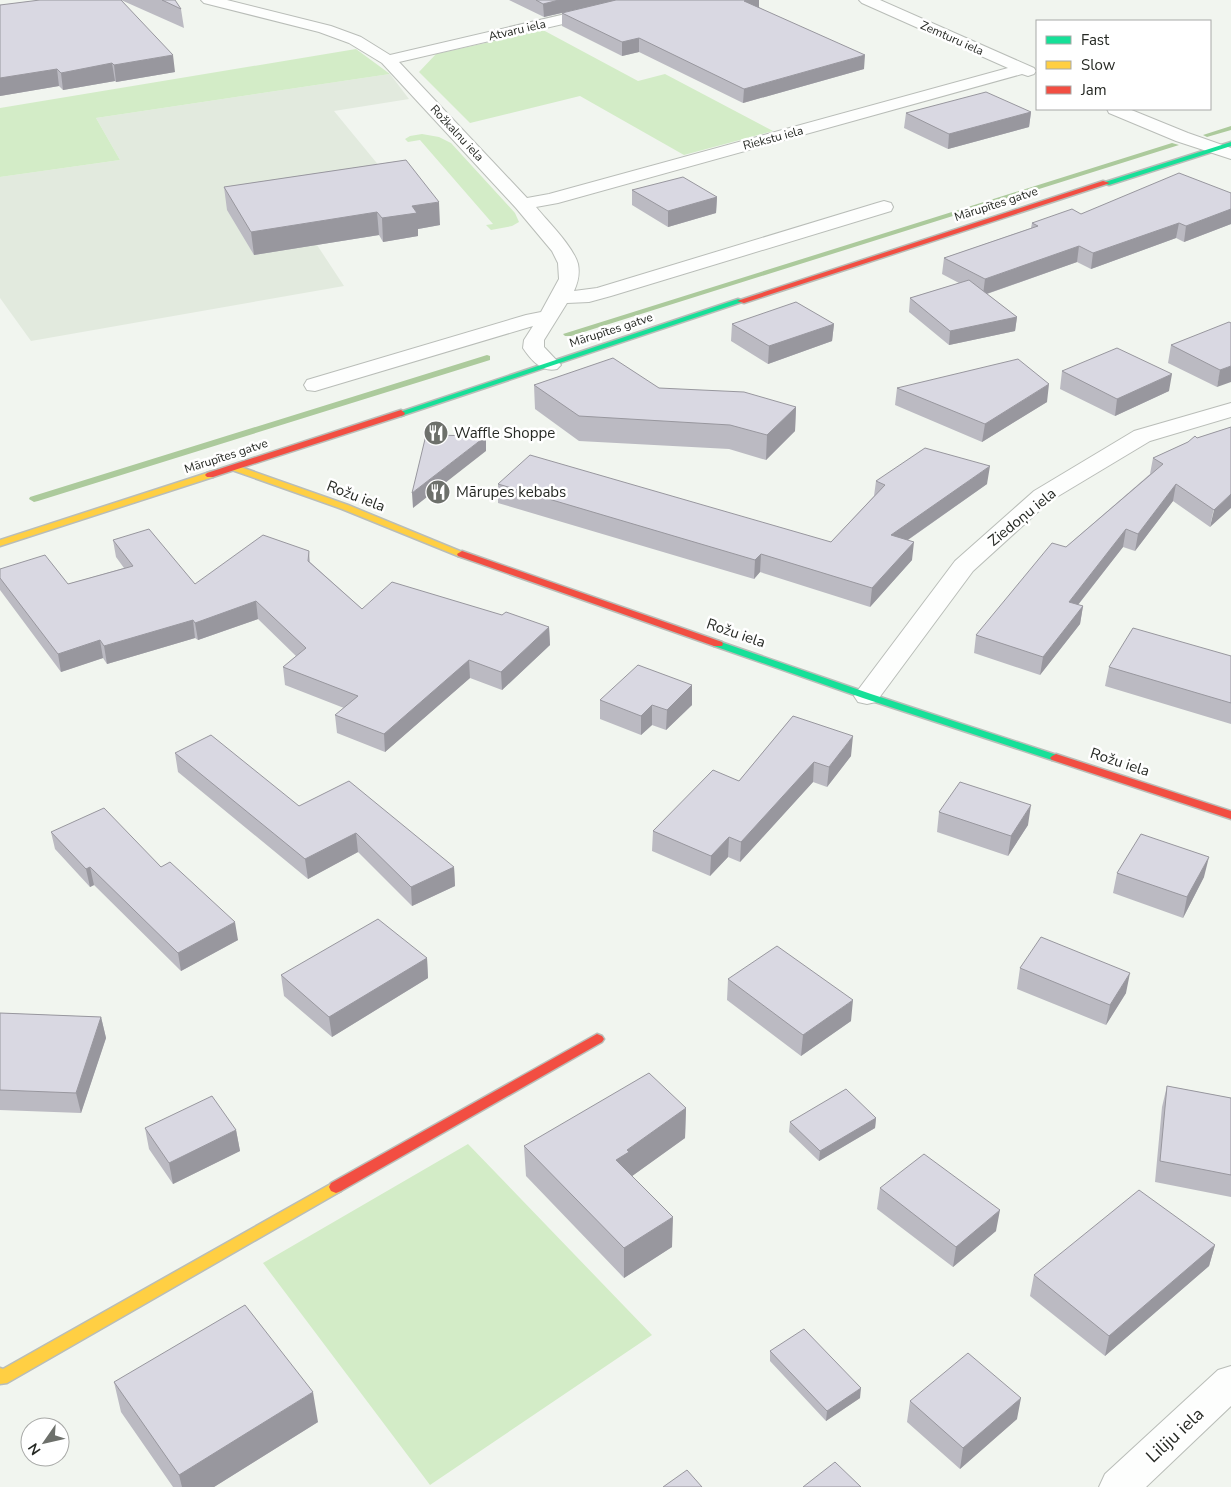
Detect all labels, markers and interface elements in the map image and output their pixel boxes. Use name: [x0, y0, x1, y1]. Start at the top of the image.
street label: Atvaru iela: [487, 16, 547, 44]
street label: Zemturu iela: [918, 17, 986, 59]
legend: [1036, 20, 1211, 110]
text: Fast: [1081, 30, 1110, 50]
text: Slow: [1081, 55, 1116, 75]
text: Jam: [1080, 80, 1107, 100]
street label: Rožkalnu iela: [427, 101, 487, 165]
street label: Riekstu iela: [741, 122, 805, 154]
street label: Mārupītes gatve: [952, 183, 1040, 225]
street label: Mārupītes gatve: [567, 309, 655, 351]
restaurant icon: Waffle Shoppe: [423, 420, 449, 446]
place label: Waffle Shoppe: [454, 423, 555, 443]
street label: Mārupītes gatve: [182, 435, 270, 477]
street label: Rožu iela: [324, 476, 388, 516]
restaurant icon: Mārupes kebabs: [425, 479, 451, 505]
place label: Mārupes kebabs: [456, 482, 566, 502]
street label: Ziedoņu iela: [984, 483, 1060, 551]
street label: Rožu iela: [704, 614, 768, 652]
street label: Rožu iela: [1088, 743, 1152, 781]
street label: Liliju iela: [1141, 1402, 1209, 1468]
north arrow: [20, 1417, 70, 1467]
text: N: [24, 1439, 45, 1459]

